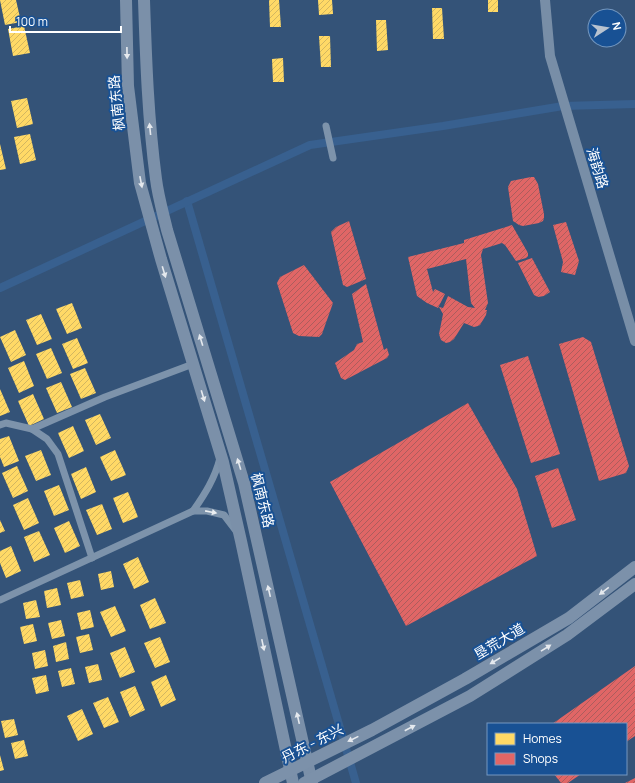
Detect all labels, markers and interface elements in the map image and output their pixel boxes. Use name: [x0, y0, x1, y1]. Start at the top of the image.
scale bar: [10, 8, 121, 34]
north arrow: [587, 8, 627, 48]
text: 100 m: [16, 13, 48, 30]
text: N: [609, 20, 625, 31]
one-way arrow: [124, 47, 131, 59]
street label: 枫南东路: [104, 74, 128, 132]
one-way arrow: [147, 123, 154, 135]
street label: 海韵路: [583, 145, 613, 191]
one-way arrow: [138, 176, 144, 188]
one-way arrow: [162, 266, 168, 278]
one-way arrow: [198, 334, 204, 346]
one-way arrow: [200, 390, 206, 402]
one-way arrow: [236, 458, 242, 470]
street label: 枫南东路: [247, 471, 279, 529]
one-way arrow: [204, 509, 217, 515]
one-way arrow: [266, 585, 272, 597]
one-way arrow: [599, 586, 609, 594]
street label: 垦荒大道: [470, 618, 528, 664]
one-way arrow: [261, 639, 267, 651]
one-way arrow: [541, 644, 551, 652]
one-way arrow: [489, 658, 501, 665]
one-way arrow: [294, 711, 300, 724]
street label: 丹东 - 东兴: [278, 719, 346, 767]
legend: [487, 723, 627, 775]
one-way arrow: [404, 724, 416, 731]
text: Homes: [523, 730, 562, 747]
one-way arrow: [347, 736, 359, 742]
text: Shops: [523, 750, 558, 767]

